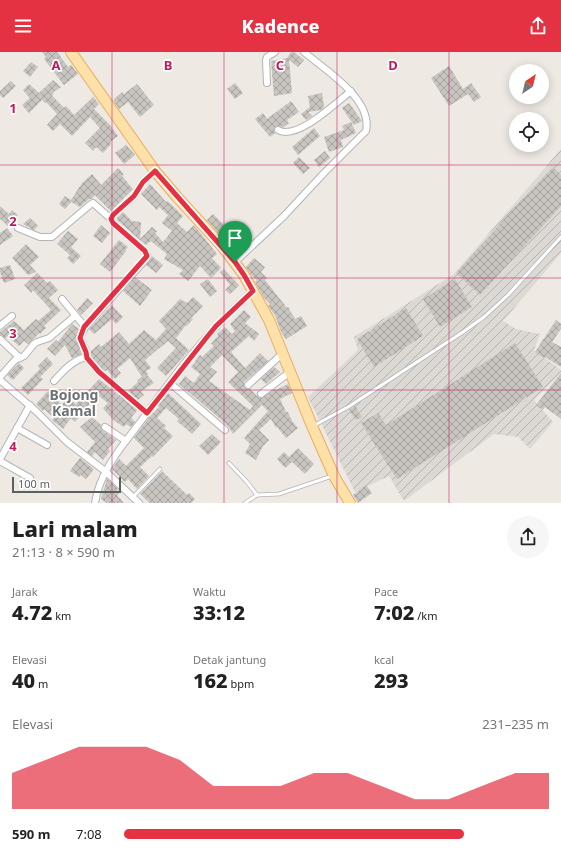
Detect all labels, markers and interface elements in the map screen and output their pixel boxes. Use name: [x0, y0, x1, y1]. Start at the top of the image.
text: Kadence: [242, 14, 319, 38]
icon: menu: [12, 15, 34, 37]
icon: share: [527, 15, 549, 37]
text: A: [52, 56, 61, 74]
text: B: [164, 56, 172, 74]
text: C: [276, 56, 284, 74]
text: D: [388, 56, 398, 74]
north arrow: [509, 64, 549, 104]
map controls: [509, 64, 549, 152]
text: 1: [9, 99, 17, 117]
button: locate: [509, 112, 549, 152]
text: 2: [9, 212, 17, 230]
pin: [218, 221, 252, 262]
icon: arrive: [224, 227, 246, 249]
text: 3: [9, 324, 17, 342]
district label: Bojong Kamal: [50, 385, 98, 420]
text: 4: [9, 437, 17, 455]
scale bar: [12, 475, 121, 494]
text: 100 m: [18, 476, 50, 491]
text: Lari malam: [12, 513, 138, 543]
button: share: [507, 516, 549, 558]
text: 21:13 · 8 × 590 m: [12, 543, 115, 561]
text: Jarak: [12, 584, 38, 599]
text: Waktu: [193, 584, 226, 599]
text: Pace: [374, 584, 398, 599]
text: 4.72: [12, 599, 52, 626]
text: 33:12: [193, 599, 245, 626]
text: 7:02: [374, 599, 414, 626]
text: km: [52, 608, 71, 623]
text: /km: [414, 608, 438, 623]
text: Elevasi: [12, 652, 47, 667]
text: Detak jantung: [193, 652, 266, 667]
text: kcal: [374, 652, 394, 667]
text: 40: [12, 667, 35, 694]
text: 162: [193, 667, 228, 694]
text: 293: [374, 667, 409, 694]
text: m: [35, 676, 48, 691]
text: bpm: [228, 676, 254, 691]
text: Elevasi: [12, 715, 53, 733]
text: 231–235 m: [482, 715, 549, 733]
text: 590 m: [12, 825, 50, 843]
text: 7:08: [76, 825, 102, 843]

